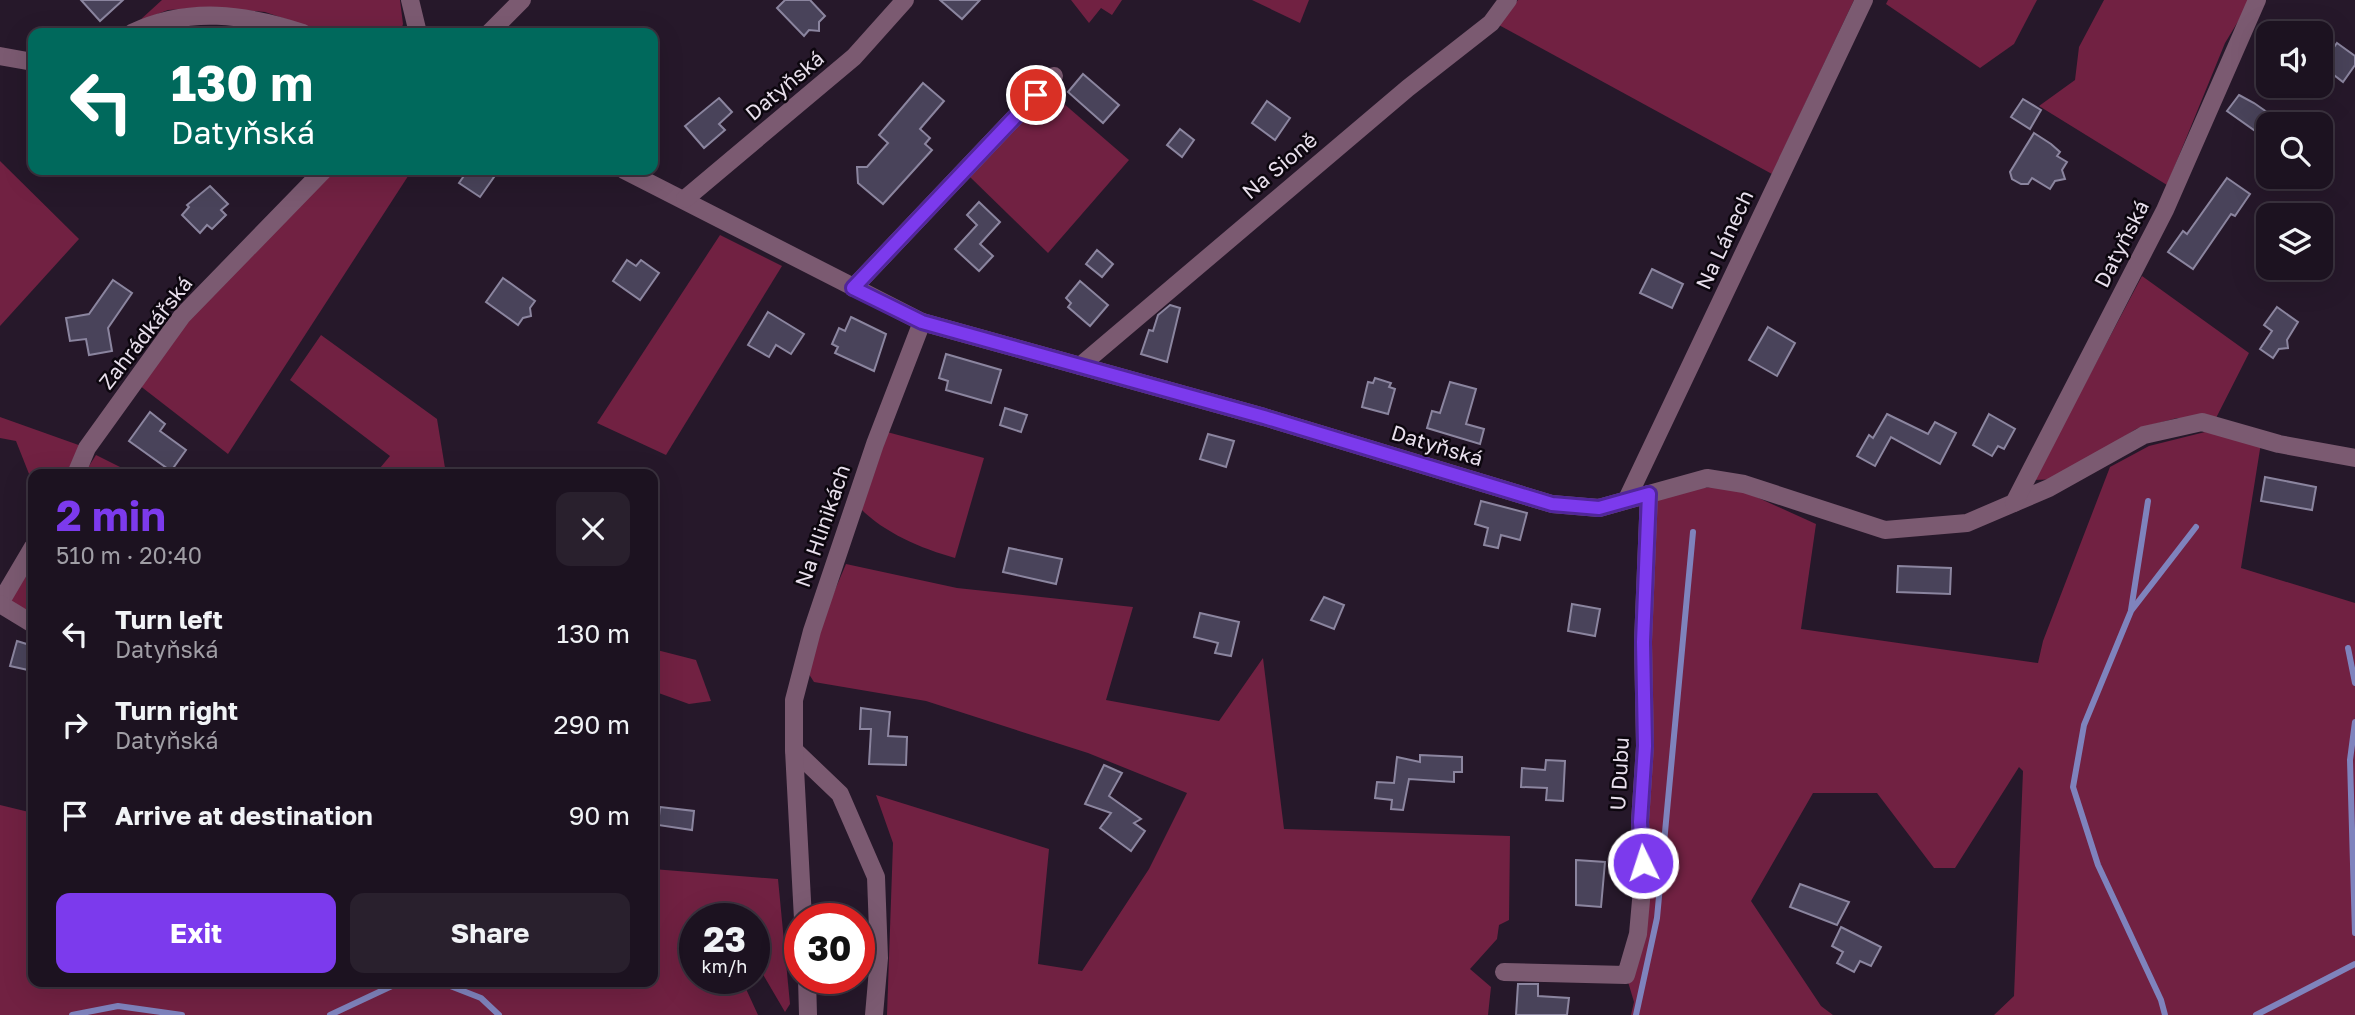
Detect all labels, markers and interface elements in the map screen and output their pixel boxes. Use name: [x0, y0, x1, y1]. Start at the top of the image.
map controls: [2256, 21, 2333, 280]
button: sound: [2256, 21, 2333, 98]
street label: Datyňská: [740, 45, 829, 126]
text: 130 m: [171, 53, 313, 112]
icon: left: [56, 56, 147, 147]
pin: [1006, 65, 1066, 125]
icon: arrive: [1017, 76, 1055, 114]
button: search: [2256, 112, 2333, 189]
text: Datyňská: [171, 113, 315, 151]
street label: Na Sioně: [1237, 126, 1322, 204]
street label: Na Lánech: [1690, 186, 1758, 293]
street label: Datyňská: [2088, 196, 2154, 292]
button: layers: [2256, 203, 2333, 280]
street label: Zahrádkářská: [93, 271, 197, 394]
street label: Datyňská: [1388, 419, 1486, 471]
street label: Na Hlinikách: [789, 461, 855, 590]
text: 2 min: [56, 490, 166, 540]
button: close: [556, 492, 630, 566]
text: 510 m · 20:40: [56, 541, 202, 569]
text: Turn left: [115, 604, 223, 635]
icon: left: [56, 615, 94, 653]
text: 130 m: [557, 618, 630, 649]
text: Datyňská: [115, 635, 219, 663]
text: Turn right: [115, 695, 238, 726]
icon: right: [56, 706, 94, 744]
text: 290 m: [554, 709, 630, 740]
text: Datyňská: [115, 726, 219, 754]
street label: U Dubu: [1604, 737, 1634, 811]
icon: arrive: [56, 797, 94, 835]
text: Arrive at destination: [115, 800, 373, 831]
text: 90 m: [569, 800, 630, 831]
position arrow: [1606, 826, 1680, 900]
button: Exit: [56, 893, 336, 973]
button: Share: [350, 893, 630, 973]
speed limit sign: 30: [784, 903, 875, 994]
text: 23: [703, 918, 746, 960]
text: km/h: [702, 955, 747, 977]

